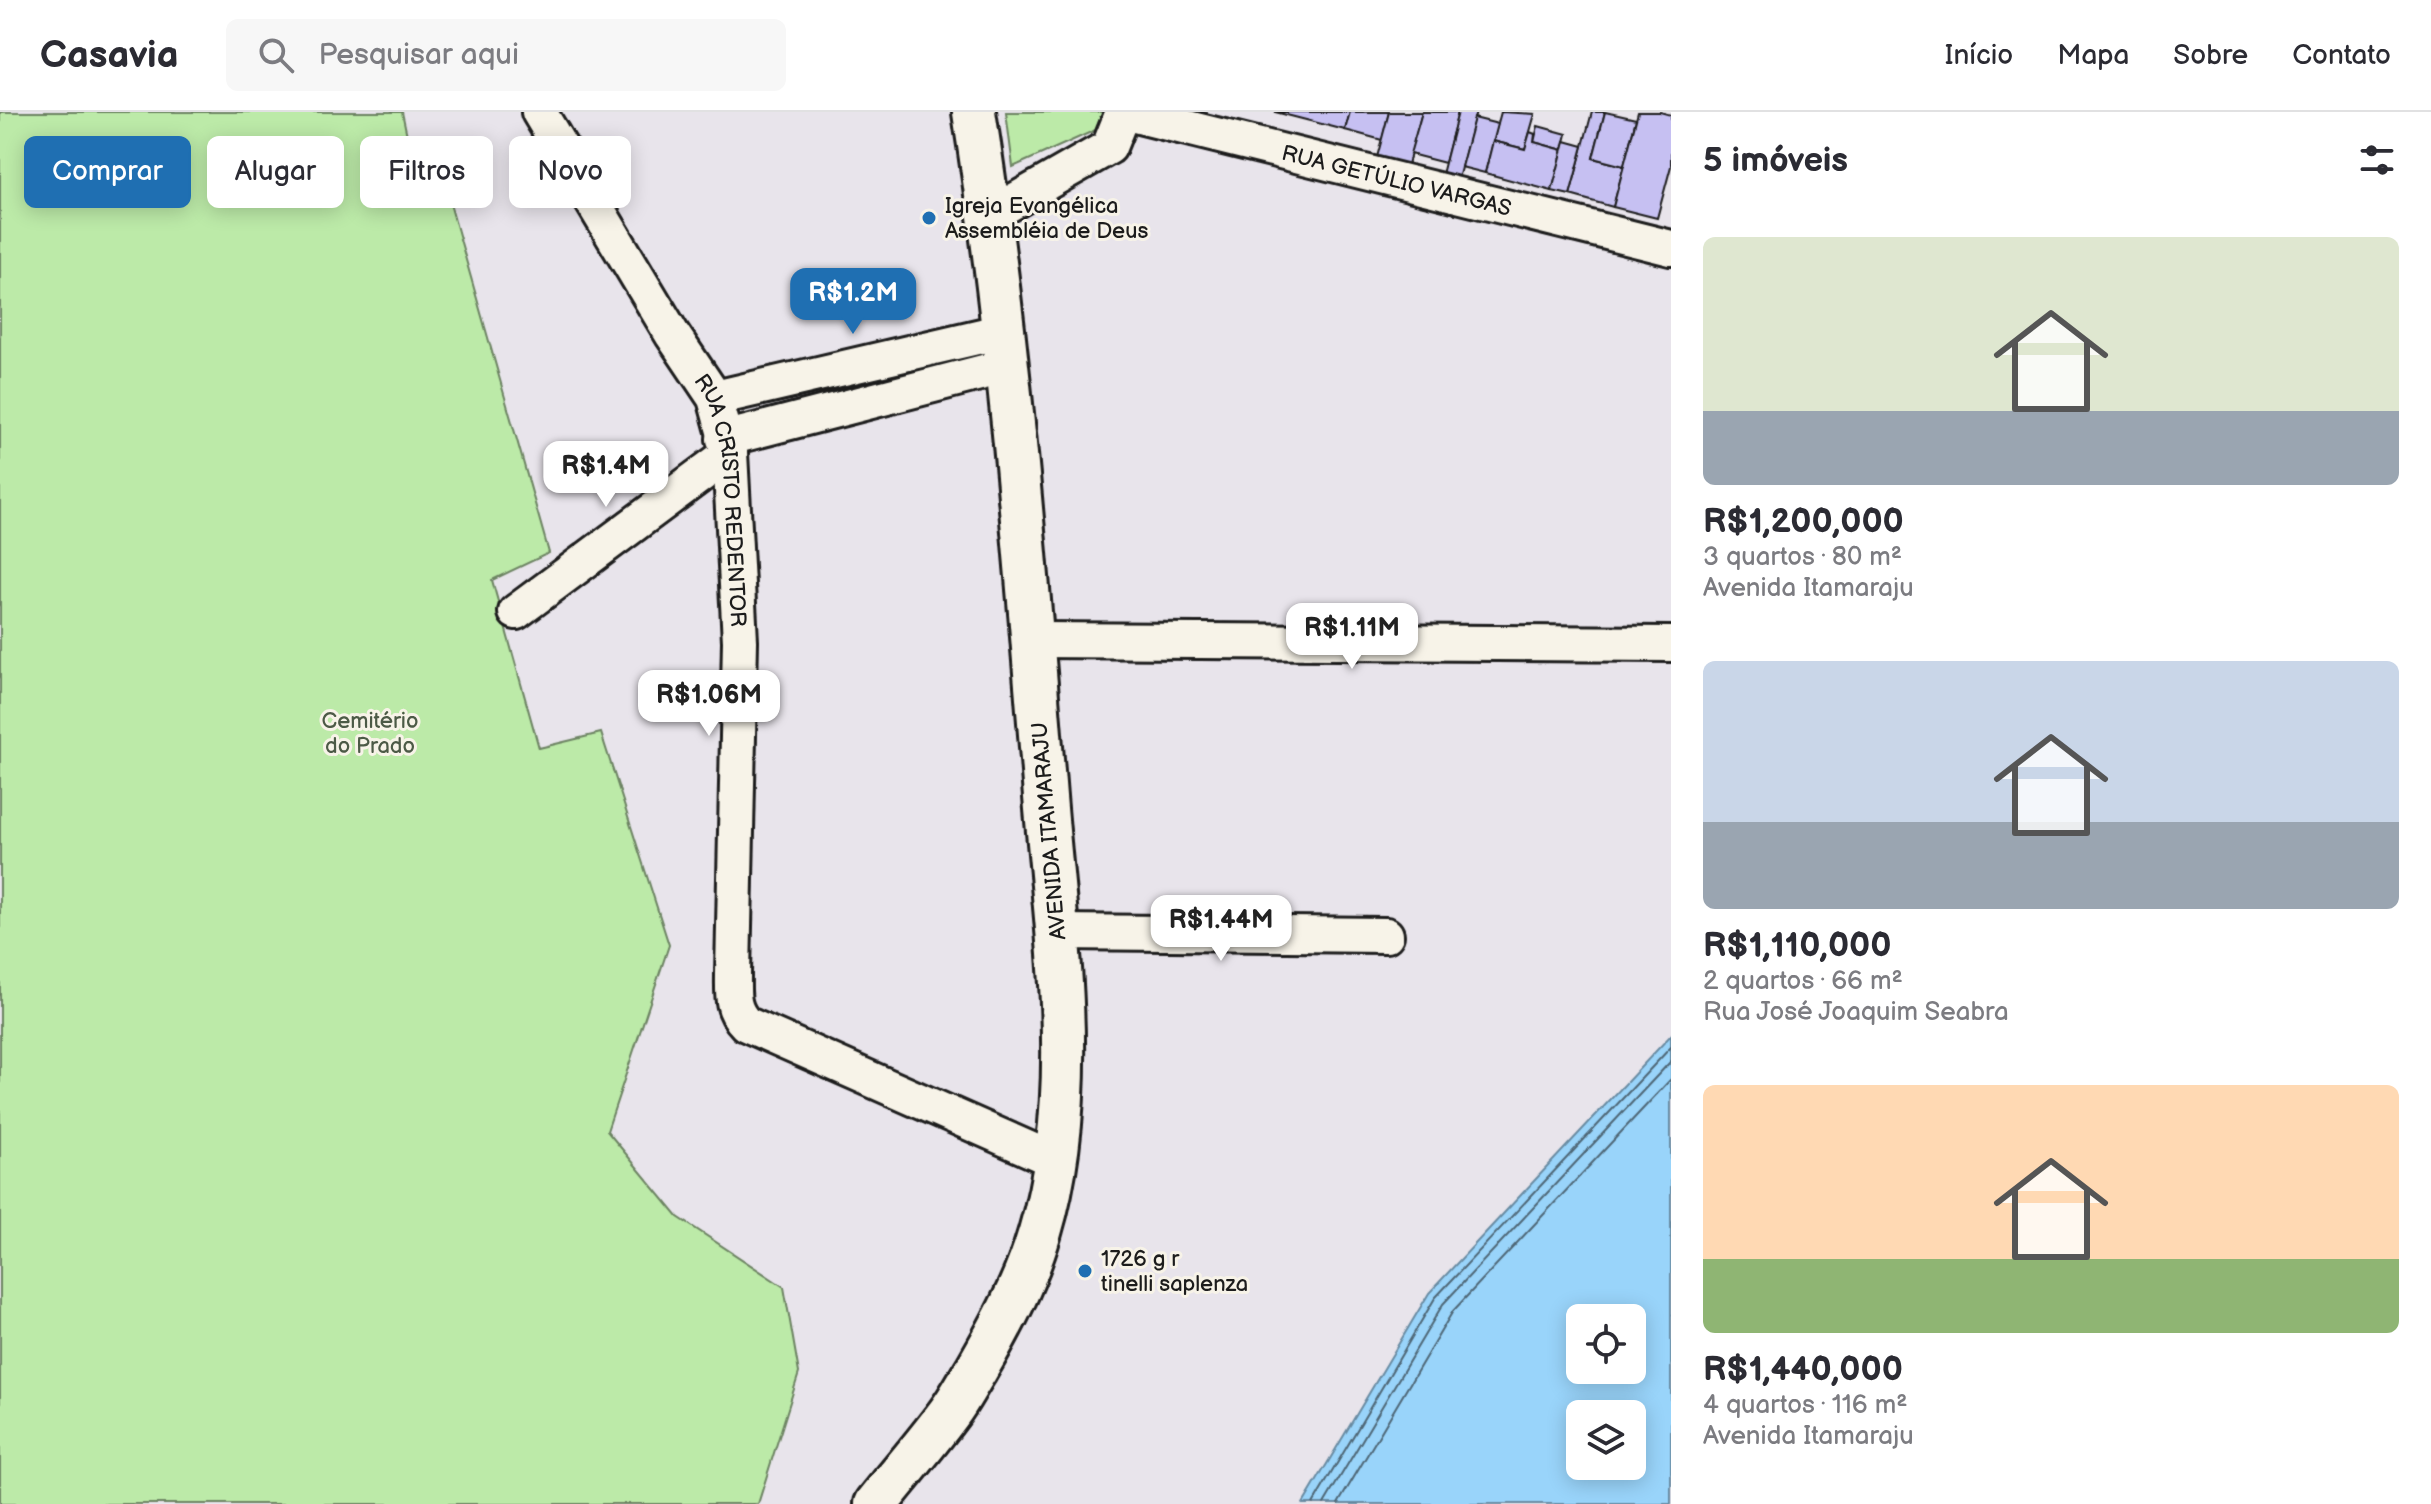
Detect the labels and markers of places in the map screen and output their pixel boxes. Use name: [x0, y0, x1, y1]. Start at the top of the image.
place label: Igreja Evangélica Assembléia de Deus: [945, 193, 1148, 245]
marker: Igreja Evangélica Assembléia de Deus: [920, 209, 938, 227]
pin: R$1.2M: [788, 268, 918, 336]
pin: R$1.4M: [541, 441, 671, 509]
pin: R$1.11M: [1278, 603, 1426, 671]
pin: R$1.06M: [635, 670, 783, 738]
pin: R$1.44M: [1147, 895, 1295, 963]
place label: 1726 g r tinelli saplenza: [1101, 1246, 1248, 1298]
marker: 1726 g r tinelli saplenza: [1076, 1262, 1094, 1280]

